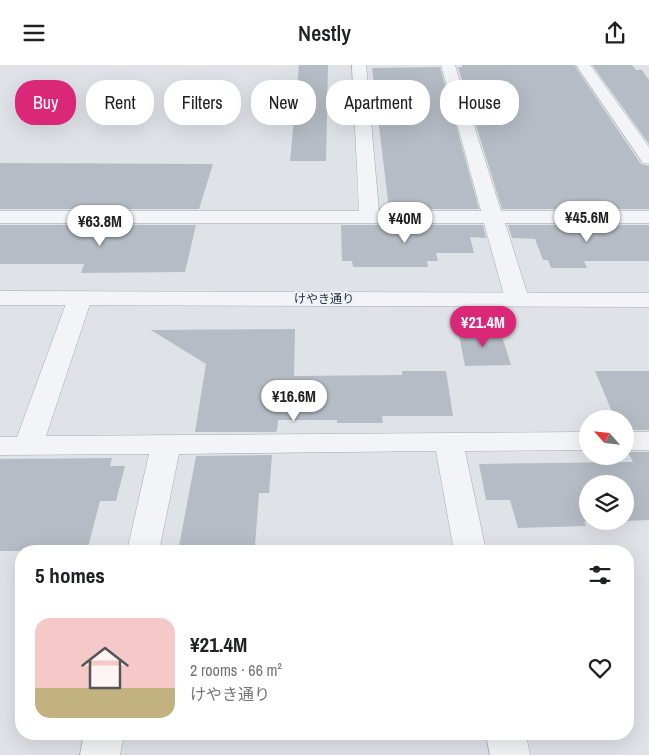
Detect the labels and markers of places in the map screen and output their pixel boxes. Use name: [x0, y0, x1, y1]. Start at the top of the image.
pin: ¥40M: [375, 201, 435, 244]
pin: ¥45.6M: [546, 201, 628, 243]
pin: ¥63.8M: [59, 205, 141, 247]
pin: ¥21.4M: [442, 305, 524, 348]
pin: ¥16.6M: [253, 379, 335, 422]

